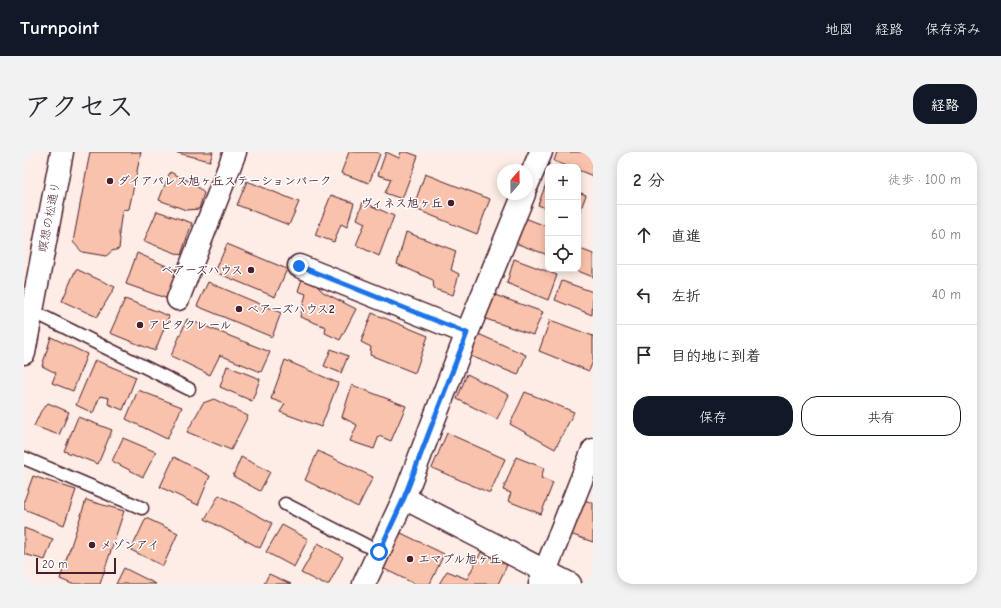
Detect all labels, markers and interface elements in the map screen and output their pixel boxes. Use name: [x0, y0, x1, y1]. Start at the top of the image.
text: Turnpoint: [20, 17, 99, 39]
text: 地図: [825, 21, 853, 38]
text: 経路: [875, 21, 903, 38]
text: 保存済み: [925, 21, 981, 38]
button: 経路: [913, 84, 977, 124]
text: アクセス: [24, 91, 134, 123]
north arrow: [497, 164, 533, 200]
map controls: [545, 164, 581, 272]
button: +: [545, 164, 581, 200]
text: 2 分: [633, 171, 665, 190]
text: 徒歩 · 100 m: [888, 172, 961, 187]
place label: ダイアパレス旭ヶ丘ステーションパーク: [118, 174, 332, 188]
marker: ダイアパレス旭ヶ丘ステーションパーク: [105, 176, 115, 186]
street label: 瞑想の松通り: [35, 180, 63, 254]
place label: ヴィネス旭ヶ丘: [360, 196, 443, 210]
marker: ヴィネス旭ヶ丘: [446, 198, 456, 208]
button: −: [545, 200, 581, 236]
icon: ahead: [633, 224, 655, 246]
text: 直進: [671, 227, 701, 245]
text: 60 m: [931, 227, 961, 242]
button: locate: [545, 236, 581, 272]
route end: [290, 257, 308, 275]
place label: ベアーズハウス: [161, 263, 243, 277]
marker: ベアーズハウス: [246, 265, 256, 275]
icon: left: [633, 284, 655, 306]
text: 左折: [671, 287, 701, 305]
text: 40 m: [932, 287, 961, 302]
place label: ベアーズハウス2: [247, 302, 335, 316]
marker: ベアーズハウス2: [234, 304, 244, 314]
place label: アピタクレール: [148, 318, 232, 332]
marker: アピタクレール: [135, 320, 145, 330]
icon: arrive: [633, 344, 655, 366]
text: 目的地に到着: [671, 347, 761, 365]
button: 保存: [633, 396, 793, 436]
button: 共有: [801, 396, 961, 436]
place label: メゾンアイ: [100, 538, 159, 552]
marker: メゾンアイ: [87, 540, 97, 550]
route start: [370, 543, 388, 561]
place label: エマブル旭ヶ丘: [418, 552, 501, 566]
marker: エマブル旭ヶ丘: [405, 554, 415, 564]
scale bar: [36, 556, 116, 575]
text: 20 m: [42, 558, 67, 571]

